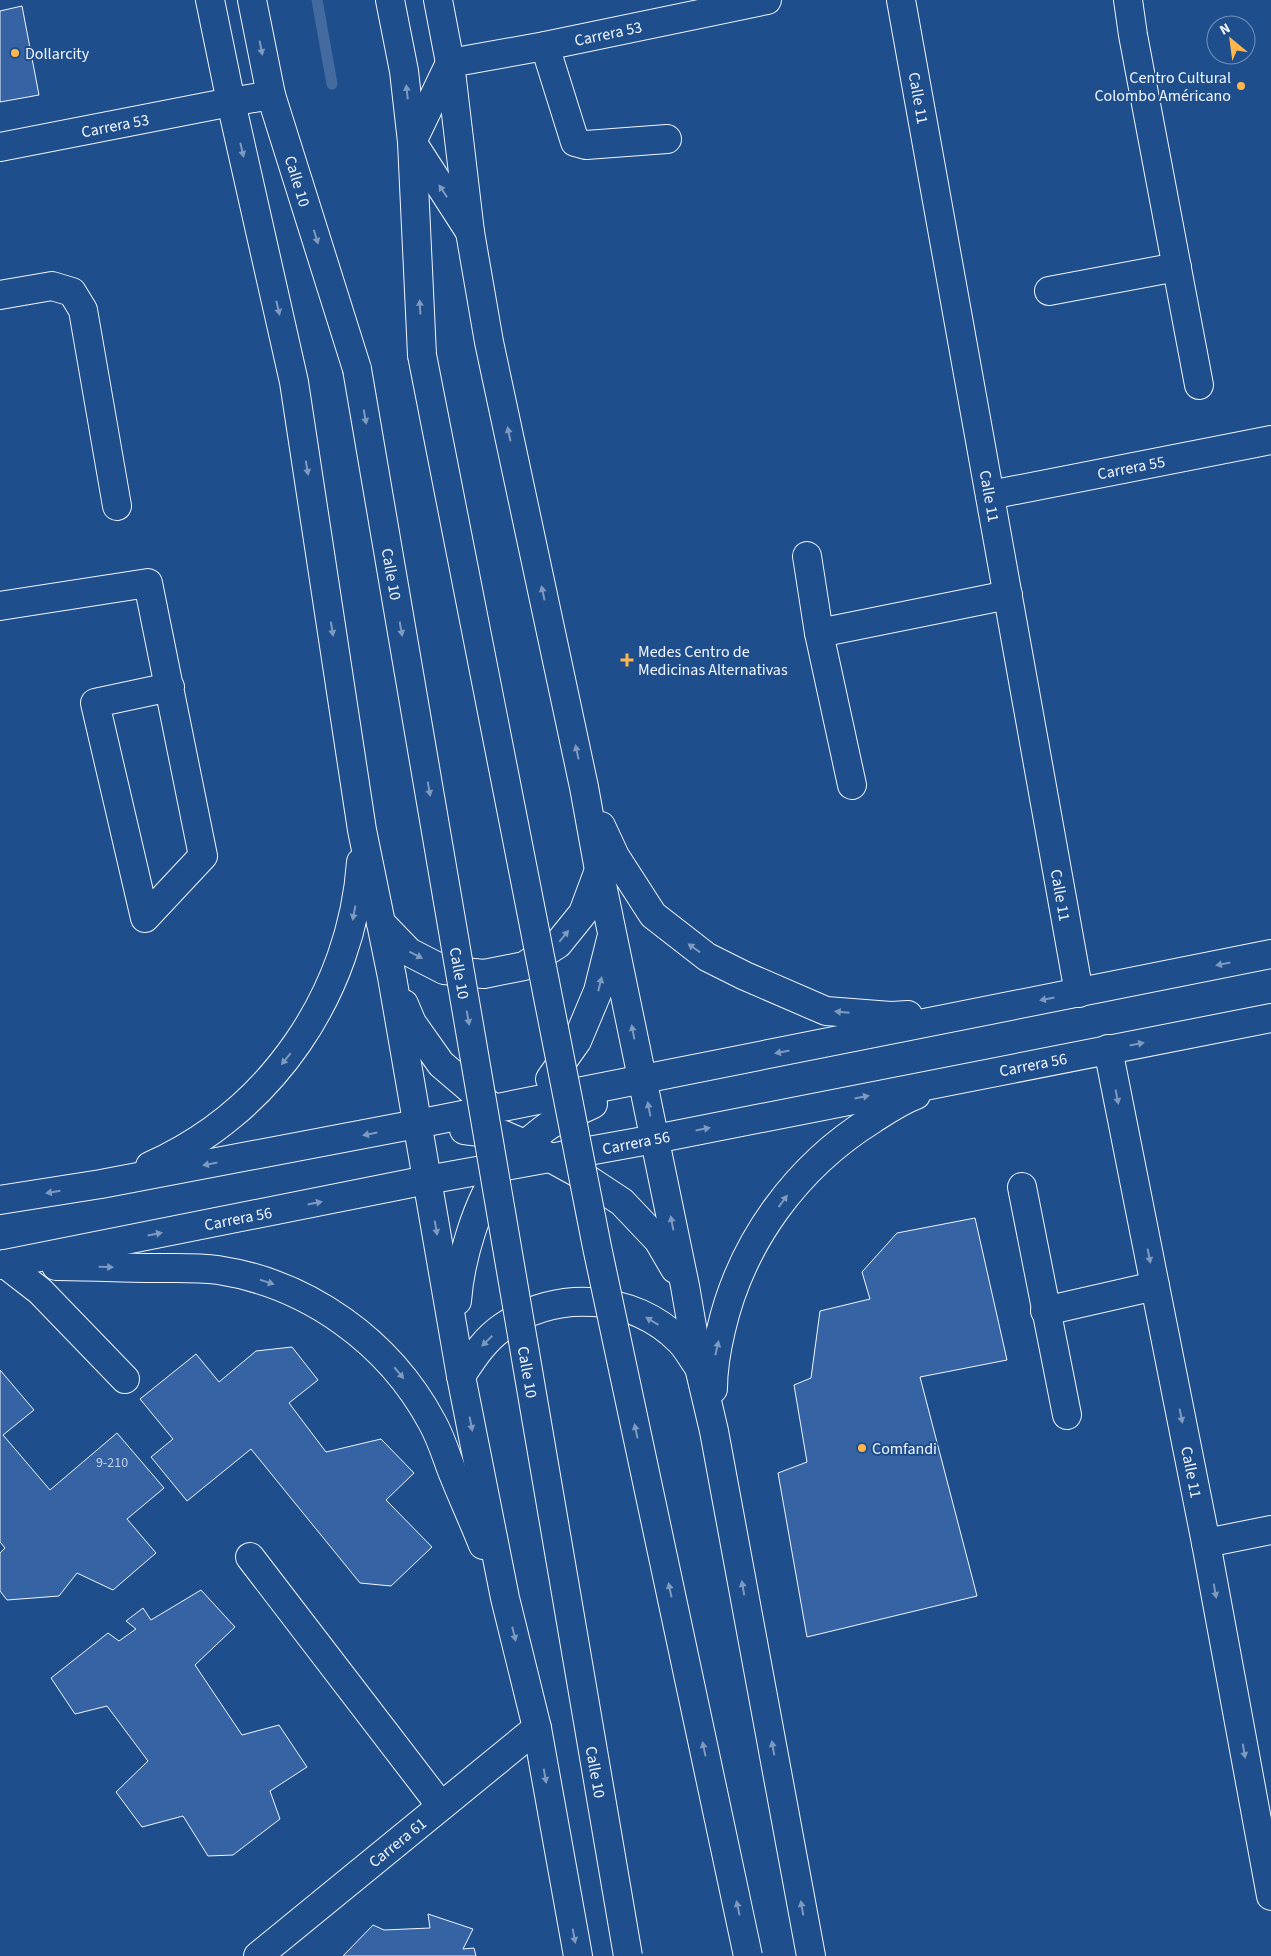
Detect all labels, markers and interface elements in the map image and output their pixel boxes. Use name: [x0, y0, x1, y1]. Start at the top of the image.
north arrow: [1206, 15, 1256, 65]
street label: Carrera 53: [572, 16, 644, 52]
text: N: [1216, 19, 1234, 41]
one-way arrow: [257, 40, 265, 55]
place label: Dollarcity: [25, 43, 90, 65]
marker: Dollarcity: [9, 47, 21, 59]
place label: Centro Cultural Colombo Américano: [1094, 67, 1231, 107]
street label: Calle 11: [903, 70, 933, 126]
marker: Centro Cultural Colombo Américano: [1235, 80, 1247, 92]
one-way arrow: [403, 84, 411, 100]
street label: Carrera 53: [80, 109, 151, 143]
one-way arrow: [238, 142, 246, 158]
street label: Calle 10: [279, 153, 315, 210]
one-way arrow: [439, 184, 448, 198]
one-way arrow: [312, 230, 320, 245]
one-way arrow: [415, 298, 423, 314]
one-way arrow: [274, 301, 282, 316]
one-way arrow: [362, 409, 370, 425]
one-way arrow: [505, 427, 513, 442]
street label: Carrera 55: [1096, 451, 1167, 485]
one-way arrow: [304, 460, 312, 476]
street label: Calle 11: [974, 468, 1004, 524]
street label: Calle 10: [376, 546, 406, 602]
one-way arrow: [539, 586, 547, 601]
one-way arrow: [328, 621, 336, 637]
one-way arrow: [398, 621, 406, 637]
place label: Medes Centro de Medicinas Alternativas: [638, 641, 788, 681]
marker: Medes Centro de Medicinas Alternativas: [620, 653, 634, 667]
one-way arrow: [572, 744, 580, 760]
one-way arrow: [425, 781, 433, 797]
street label: Calle 11: [1045, 867, 1075, 923]
one-way arrow: [349, 906, 357, 922]
one-way arrow: [559, 930, 570, 943]
one-way arrow: [688, 943, 701, 953]
street label: Calle 10: [444, 945, 474, 1001]
one-way arrow: [409, 951, 424, 959]
one-way arrow: [1216, 960, 1231, 968]
one-way arrow: [596, 976, 604, 991]
one-way arrow: [1039, 995, 1054, 1003]
one-way arrow: [834, 1008, 850, 1016]
one-way arrow: [464, 1010, 472, 1026]
one-way arrow: [629, 1023, 637, 1039]
one-way arrow: [1129, 1039, 1145, 1047]
one-way arrow: [774, 1048, 790, 1056]
street label: Carrera 56: [998, 1048, 1069, 1082]
one-way arrow: [280, 1053, 292, 1065]
one-way arrow: [1114, 1089, 1122, 1105]
one-way arrow: [855, 1093, 870, 1101]
one-way arrow: [645, 1101, 653, 1117]
one-way arrow: [695, 1124, 711, 1132]
street label: Carrera 56: [601, 1126, 672, 1160]
one-way arrow: [361, 1130, 377, 1138]
one-way arrow: [201, 1160, 217, 1168]
one-way arrow: [45, 1188, 61, 1196]
one-way arrow: [778, 1194, 788, 1208]
one-way arrow: [307, 1198, 323, 1206]
street label: Carrera 56: [203, 1202, 274, 1236]
one-way arrow: [668, 1215, 676, 1230]
one-way arrow: [432, 1220, 440, 1236]
one-way arrow: [148, 1230, 164, 1238]
one-way arrow: [1146, 1249, 1154, 1265]
one-way arrow: [98, 1263, 114, 1271]
one-way arrow: [259, 1279, 274, 1287]
one-way arrow: [645, 1317, 660, 1325]
one-way arrow: [482, 1335, 494, 1347]
one-way arrow: [713, 1340, 721, 1355]
street label: Calle 10: [512, 1344, 542, 1400]
one-way arrow: [393, 1366, 404, 1379]
one-way arrow: [1177, 1408, 1185, 1423]
one-way arrow: [467, 1416, 475, 1431]
one-way arrow: [632, 1424, 640, 1439]
place label: Comfandi: [872, 1438, 937, 1460]
marker: Comfandi: [856, 1442, 868, 1454]
street label: Calle 11: [1175, 1444, 1207, 1500]
house number: 9-210: [96, 1453, 128, 1473]
one-way arrow: [739, 1580, 747, 1596]
one-way arrow: [666, 1583, 674, 1598]
one-way arrow: [1211, 1583, 1219, 1599]
one-way arrow: [510, 1627, 518, 1642]
one-way arrow: [768, 1740, 776, 1756]
one-way arrow: [700, 1742, 708, 1757]
one-way arrow: [1241, 1743, 1249, 1759]
street label: Calle 10: [580, 1744, 610, 1800]
one-way arrow: [542, 1768, 550, 1784]
street label: Carrera 61: [364, 1813, 431, 1873]
one-way arrow: [733, 1900, 741, 1916]
one-way arrow: [797, 1900, 805, 1916]
one-way arrow: [570, 1928, 578, 1944]

